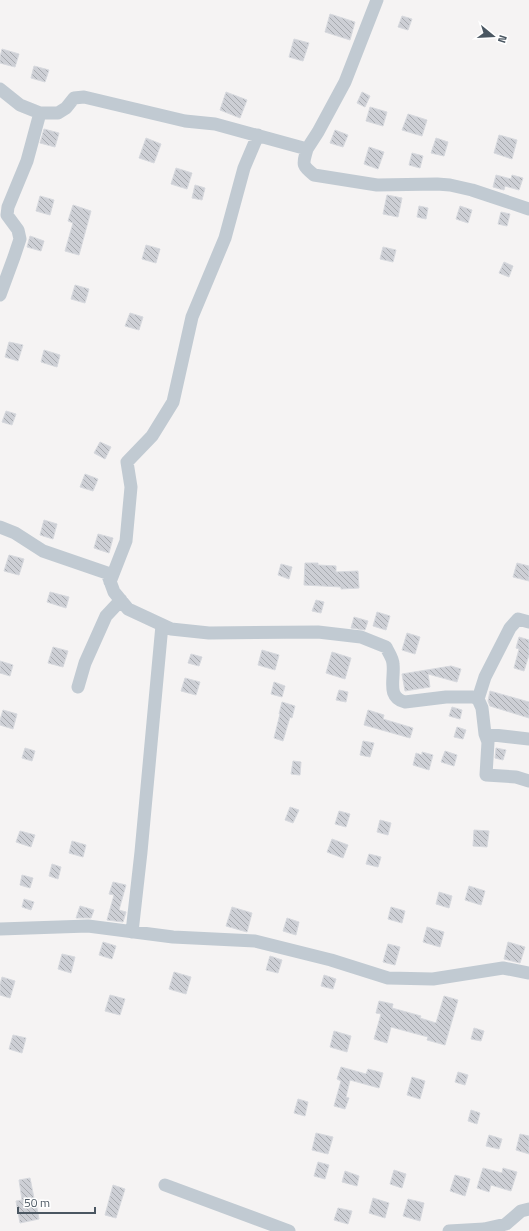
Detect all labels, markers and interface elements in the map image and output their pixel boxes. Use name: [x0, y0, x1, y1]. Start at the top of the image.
north arrow: [473, 16, 513, 56]
text: N: [494, 33, 511, 45]
scale bar: [18, 1189, 95, 1215]
text: 50 m: [24, 1193, 50, 1212]

